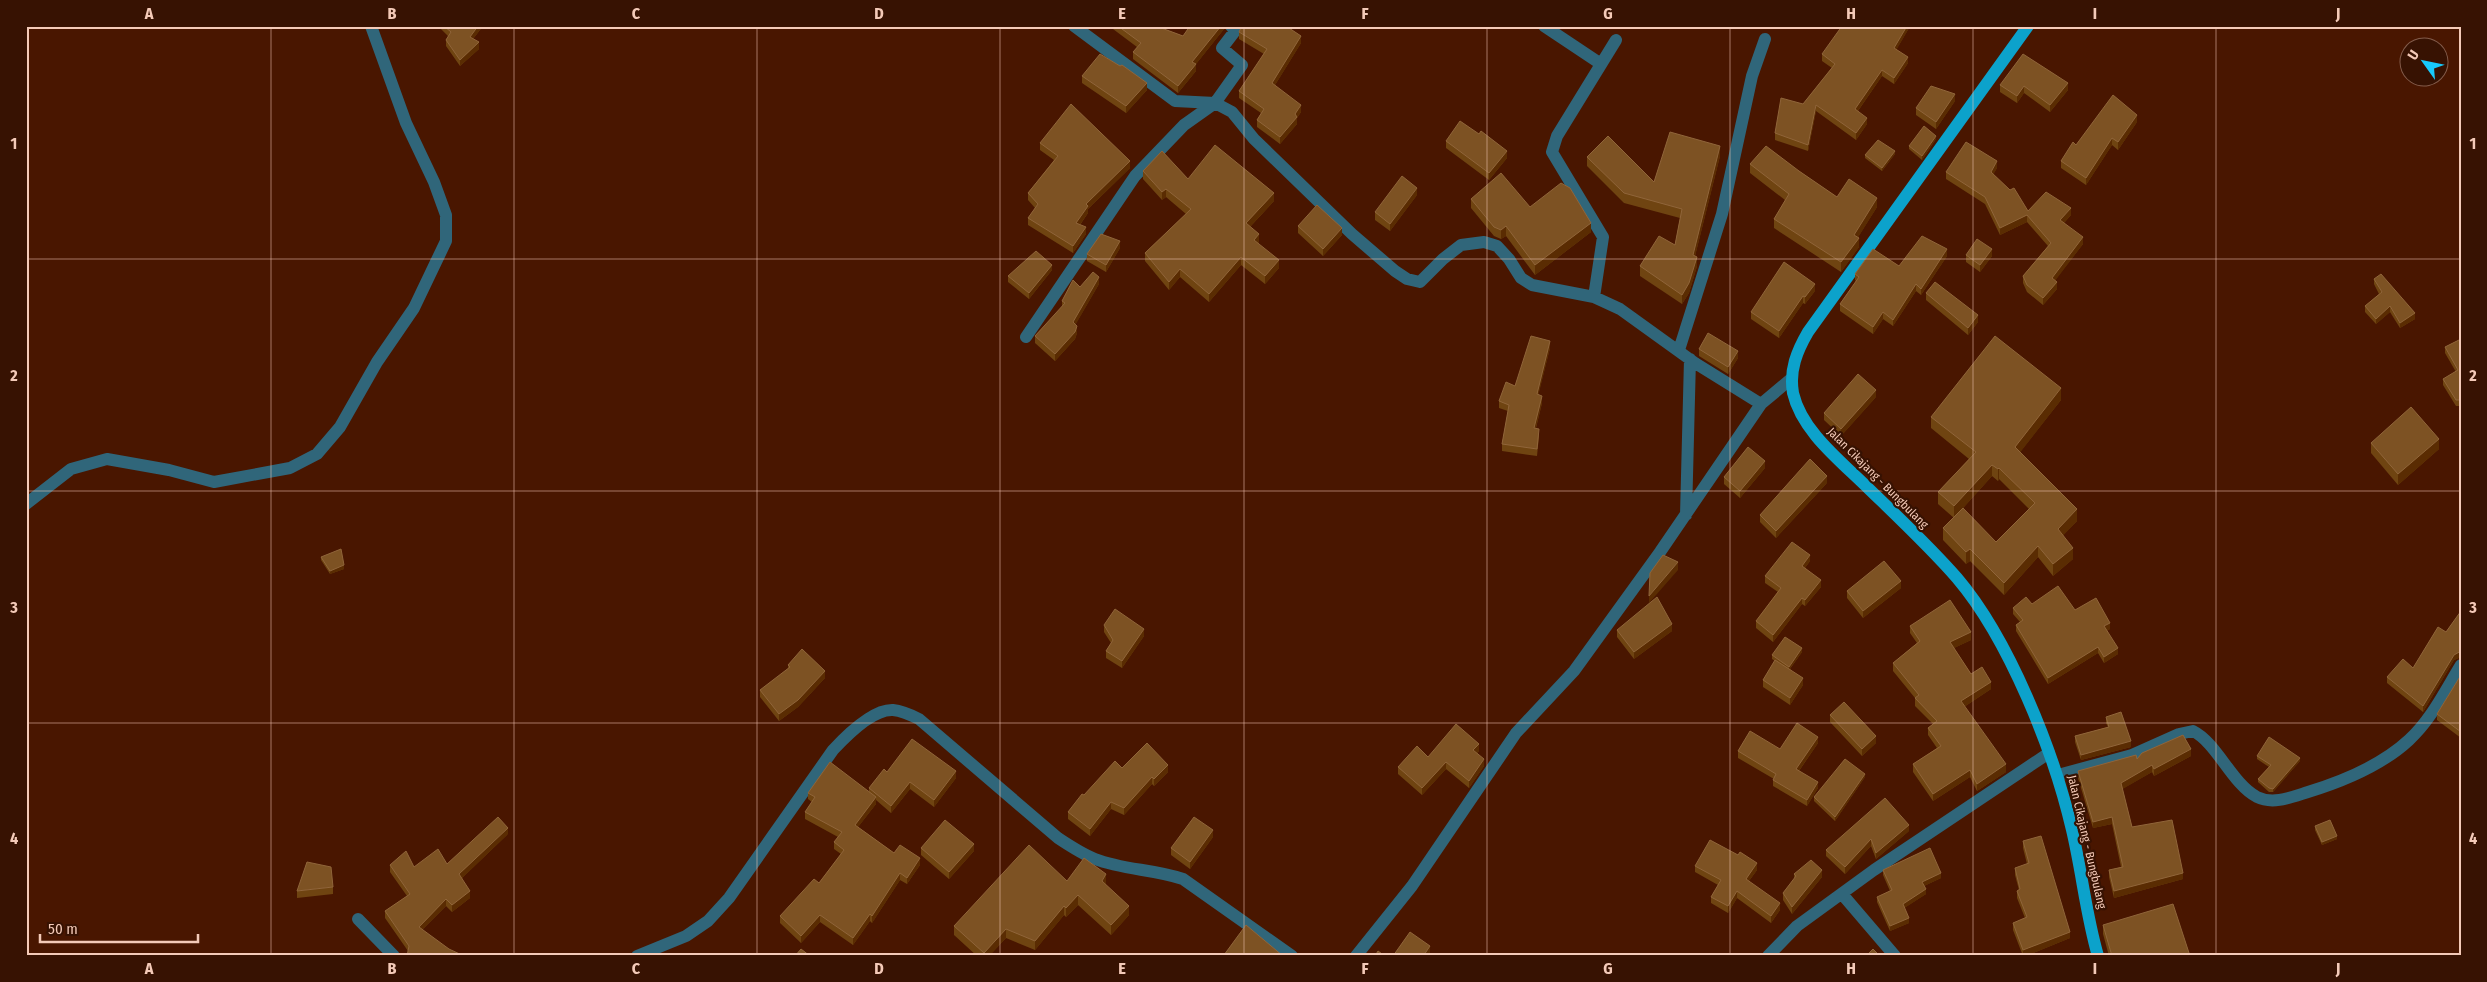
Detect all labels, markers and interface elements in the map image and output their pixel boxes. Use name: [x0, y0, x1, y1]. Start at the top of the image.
text: A: [144, 4, 154, 23]
text: B: [388, 4, 397, 23]
text: C: [632, 4, 641, 23]
text: D: [874, 4, 884, 23]
text: E: [1118, 4, 1126, 23]
text: F: [1361, 4, 1369, 23]
text: G: [1603, 4, 1613, 23]
text: H: [1846, 4, 1856, 23]
text: I: [2093, 4, 2097, 23]
text: J: [2335, 4, 2340, 23]
north arrow: [2400, 38, 2450, 88]
text: U: [2404, 47, 2423, 63]
text: 1: [11, 134, 17, 153]
text: 1: [2470, 134, 2476, 153]
text: 2: [9, 366, 18, 385]
text: 2: [2468, 366, 2477, 385]
street label: Jalan Cikajang - Bungbulang: [1825, 425, 1932, 532]
text: 3: [9, 598, 18, 617]
text: 3: [2468, 598, 2477, 617]
street label: Jalan Cikajang - Bungbulang: [2065, 774, 2109, 911]
text: 4: [10, 829, 18, 848]
text: 4: [2469, 829, 2477, 848]
scale bar: [40, 912, 198, 944]
text: 50 m: [48, 920, 78, 938]
text: A: [144, 959, 154, 978]
text: B: [388, 959, 397, 978]
text: C: [632, 959, 641, 978]
text: D: [874, 959, 884, 978]
text: E: [1118, 959, 1126, 978]
text: F: [1361, 959, 1369, 978]
text: G: [1603, 959, 1613, 978]
text: H: [1846, 959, 1856, 978]
text: I: [2093, 959, 2097, 978]
text: J: [2335, 959, 2340, 978]

